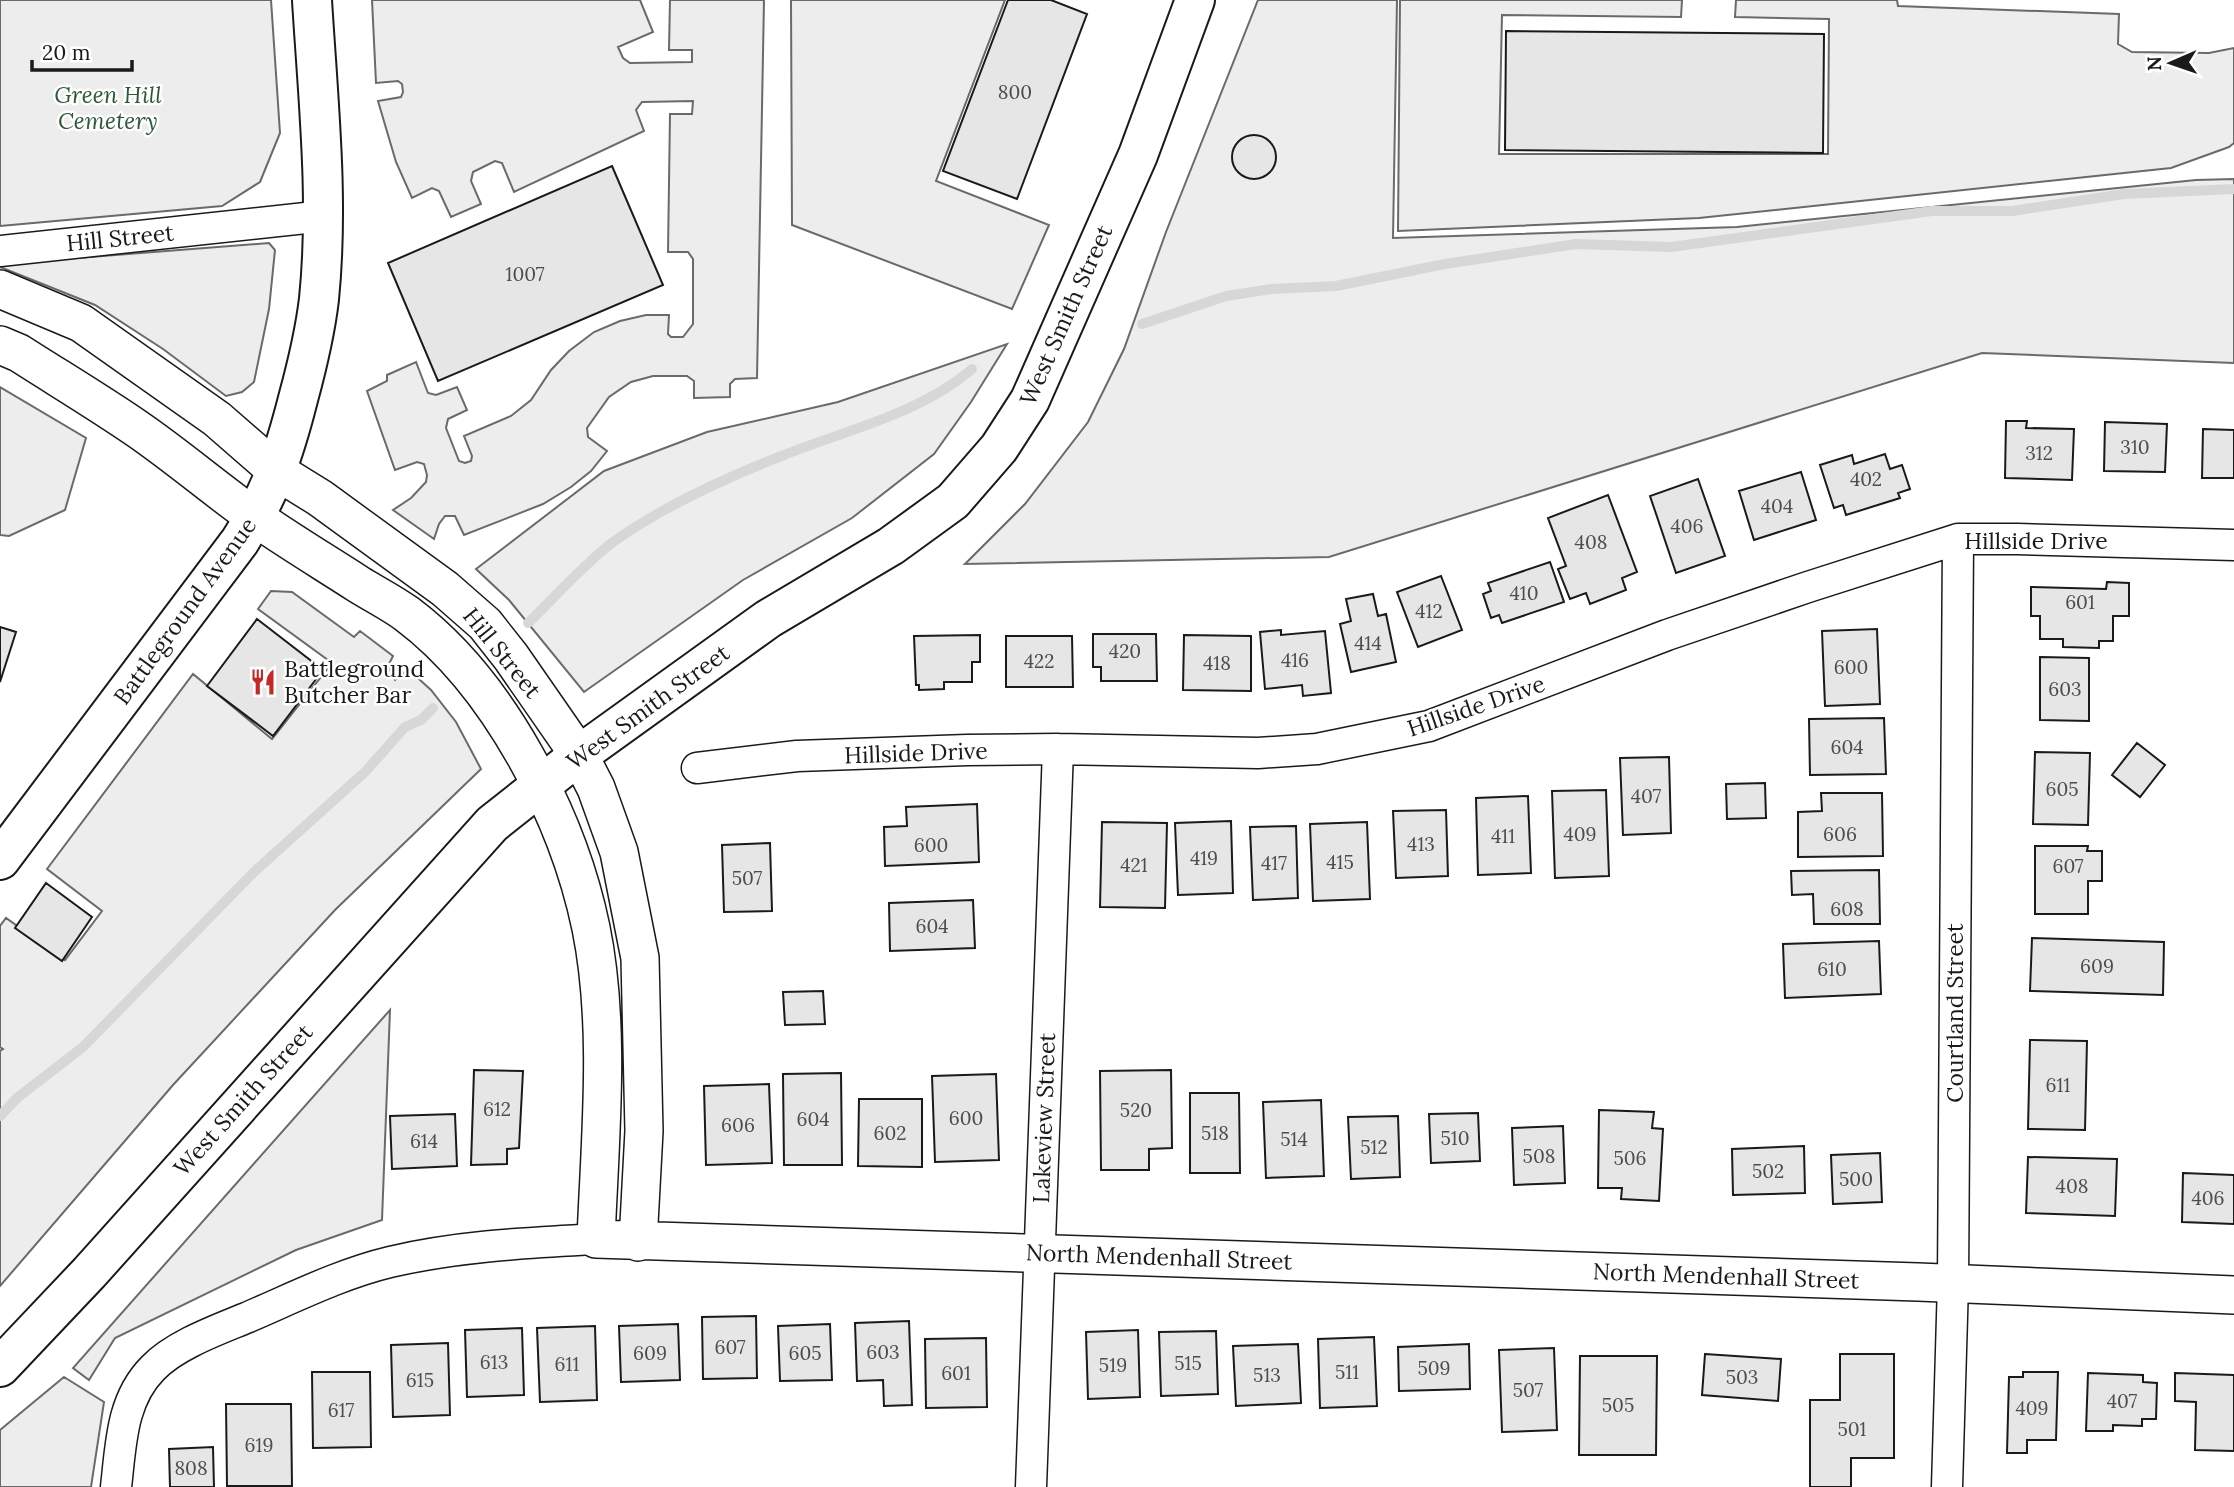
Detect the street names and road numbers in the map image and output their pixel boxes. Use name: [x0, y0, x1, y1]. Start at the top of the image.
street label: Hill Street: [65, 217, 175, 258]
street label: West Smith Street: [1013, 220, 1118, 409]
street label: Battleground Avenue: [107, 511, 262, 710]
street label: Hillside Drive: [1964, 526, 2108, 555]
street label: Hill Street: [457, 602, 548, 704]
street label: West Smith Street: [561, 638, 735, 775]
street label: Hillside Drive: [1403, 668, 1548, 743]
street label: Hillside Drive: [844, 736, 988, 769]
street label: Courtland Street: [1940, 923, 1969, 1103]
street label: West Smith Street: [167, 1018, 318, 1182]
street label: Lakeview Street: [1026, 1032, 1061, 1204]
street label: North Mendenhall Street: [1025, 1237, 1293, 1276]
street label: North Mendenhall Street: [1592, 1256, 1860, 1295]

